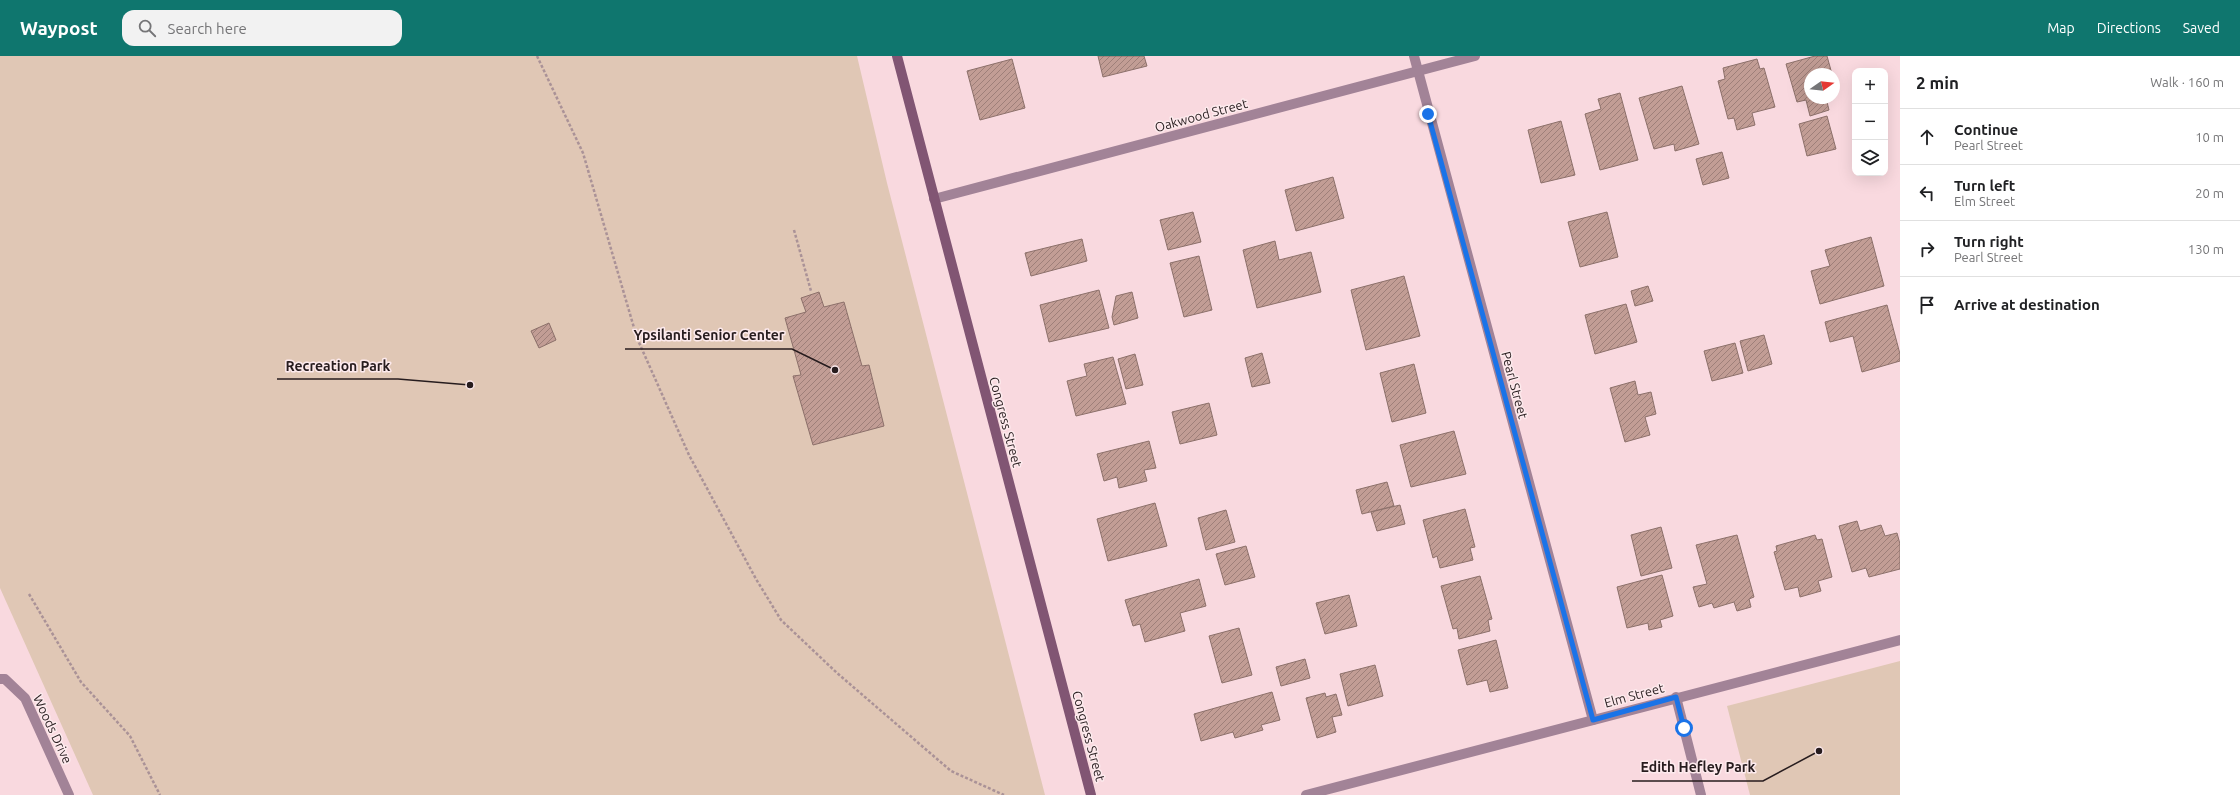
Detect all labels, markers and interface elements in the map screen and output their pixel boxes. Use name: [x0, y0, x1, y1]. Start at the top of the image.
search box: [122, 10, 402, 46]
text: Waypost: [20, 17, 98, 39]
icon: search: [136, 17, 158, 39]
text: Search here: [168, 20, 247, 37]
text: Map: [2047, 20, 2075, 36]
text: Directions: [2097, 20, 2161, 36]
text: Saved: [2183, 20, 2220, 36]
north arrow: [1804, 68, 1840, 104]
map controls: [1852, 68, 1888, 176]
button: +: [1852, 68, 1888, 104]
text: 2 min: [1916, 73, 1959, 92]
text: Walk · 160 m: [2150, 75, 2224, 89]
street label: Oakwood Street: [1153, 96, 1249, 134]
button: −: [1852, 104, 1888, 140]
route end: [1419, 105, 1437, 123]
text: Continue: [1954, 121, 2018, 138]
icon: ahead: [1916, 126, 1938, 148]
text: 10 m: [2195, 130, 2224, 144]
text: Pearl Street: [1954, 138, 2023, 152]
button: layers: [1852, 140, 1888, 176]
text: Turn left: [1954, 177, 2015, 194]
icon: left: [1916, 182, 1938, 204]
text: 20 m: [2195, 186, 2224, 200]
text: Elm Street: [1954, 194, 2015, 208]
text: Turn right: [1954, 233, 2024, 250]
icon: right: [1916, 238, 1938, 260]
text: 130 m: [2188, 242, 2224, 256]
text: Pearl Street: [1954, 250, 2023, 264]
icon: arrive: [1916, 294, 1938, 316]
text: Arrive at destination: [1954, 296, 2100, 313]
callout: Ypsilanti Senior Center: [625, 323, 792, 349]
text: Ypsilanti Senior Center: [633, 327, 785, 343]
street label: Pearl Street: [1499, 350, 1531, 420]
callout: Recreation Park: [277, 353, 398, 379]
text: Recreation Park: [286, 358, 391, 374]
street label: Congress Street: [987, 375, 1025, 469]
street label: Elm Street: [1603, 680, 1665, 710]
street label: Congress Street: [1070, 689, 1108, 783]
street label: Woods Drive: [31, 693, 75, 765]
route start: [1675, 719, 1693, 737]
callout: Edith Hefley Park: [1632, 755, 1763, 781]
text: Edith Hefley Park: [1641, 759, 1756, 775]

